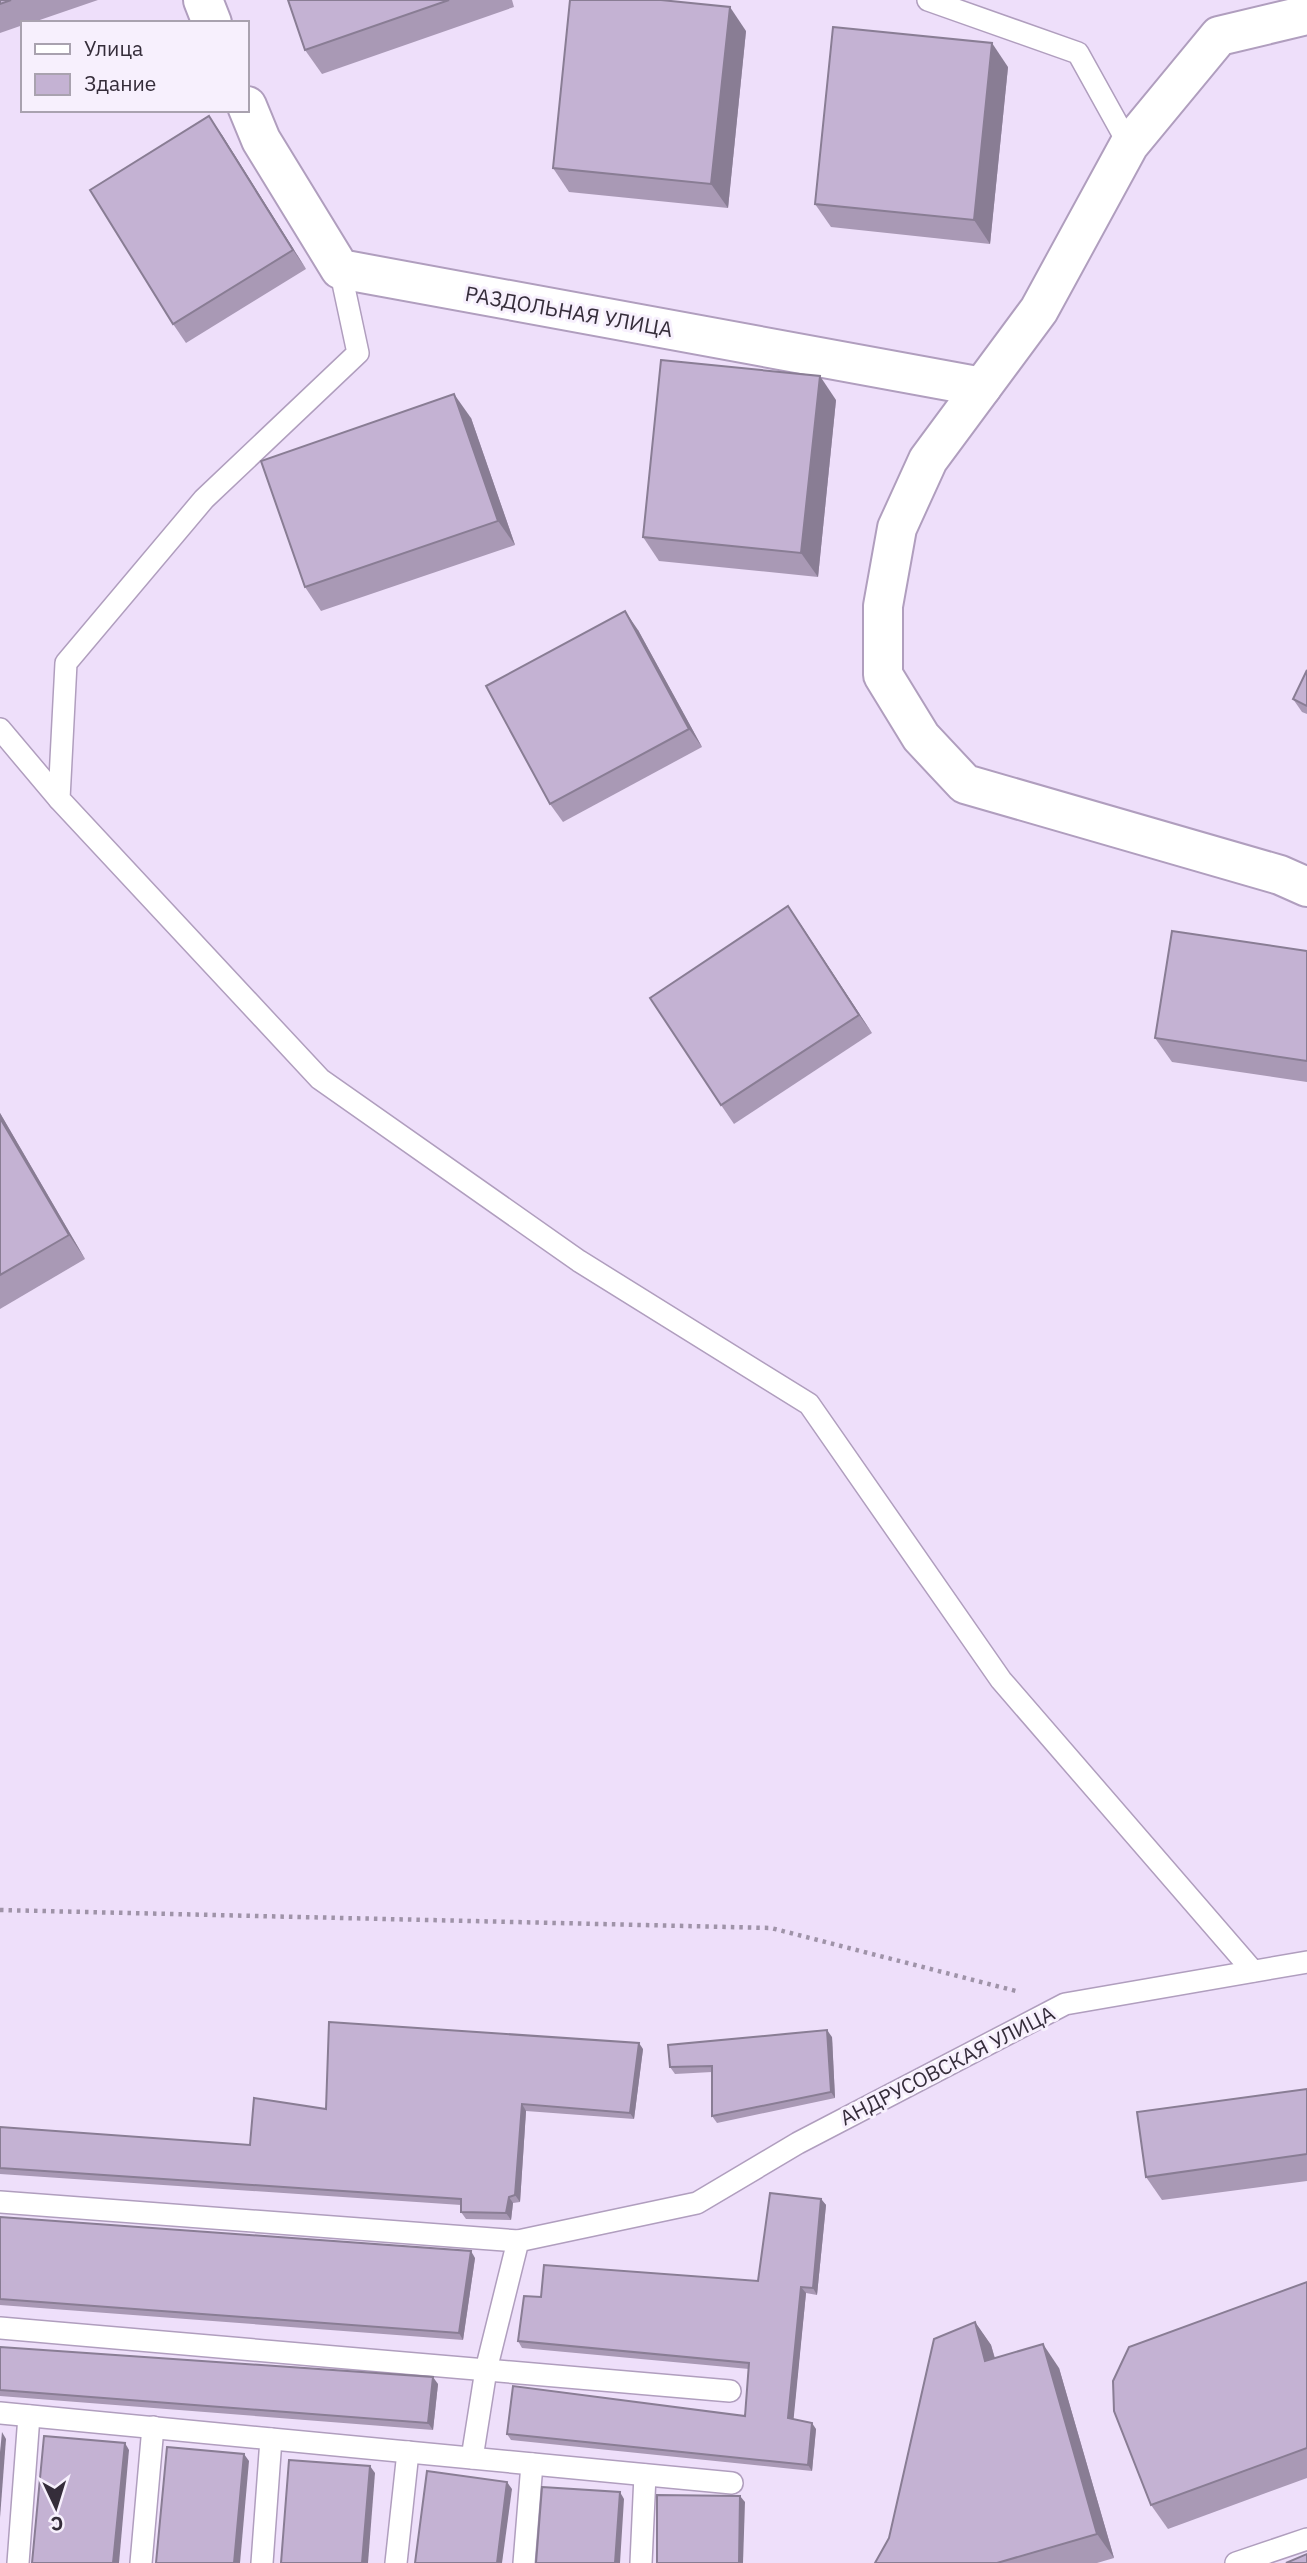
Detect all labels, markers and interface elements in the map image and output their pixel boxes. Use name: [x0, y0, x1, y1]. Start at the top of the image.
legend: [21, 21, 248, 112]
text: Улица: [84, 34, 143, 62]
text: Здание: [84, 69, 156, 97]
street label: РАЗДОЛЬНАЯ УЛИЦА: [463, 279, 675, 343]
street label: АНДРУСОВСКАЯ УЛИЦА: [835, 1999, 1059, 2131]
north arrow: [21, 2472, 91, 2542]
text: С: [50, 2512, 64, 2536]

